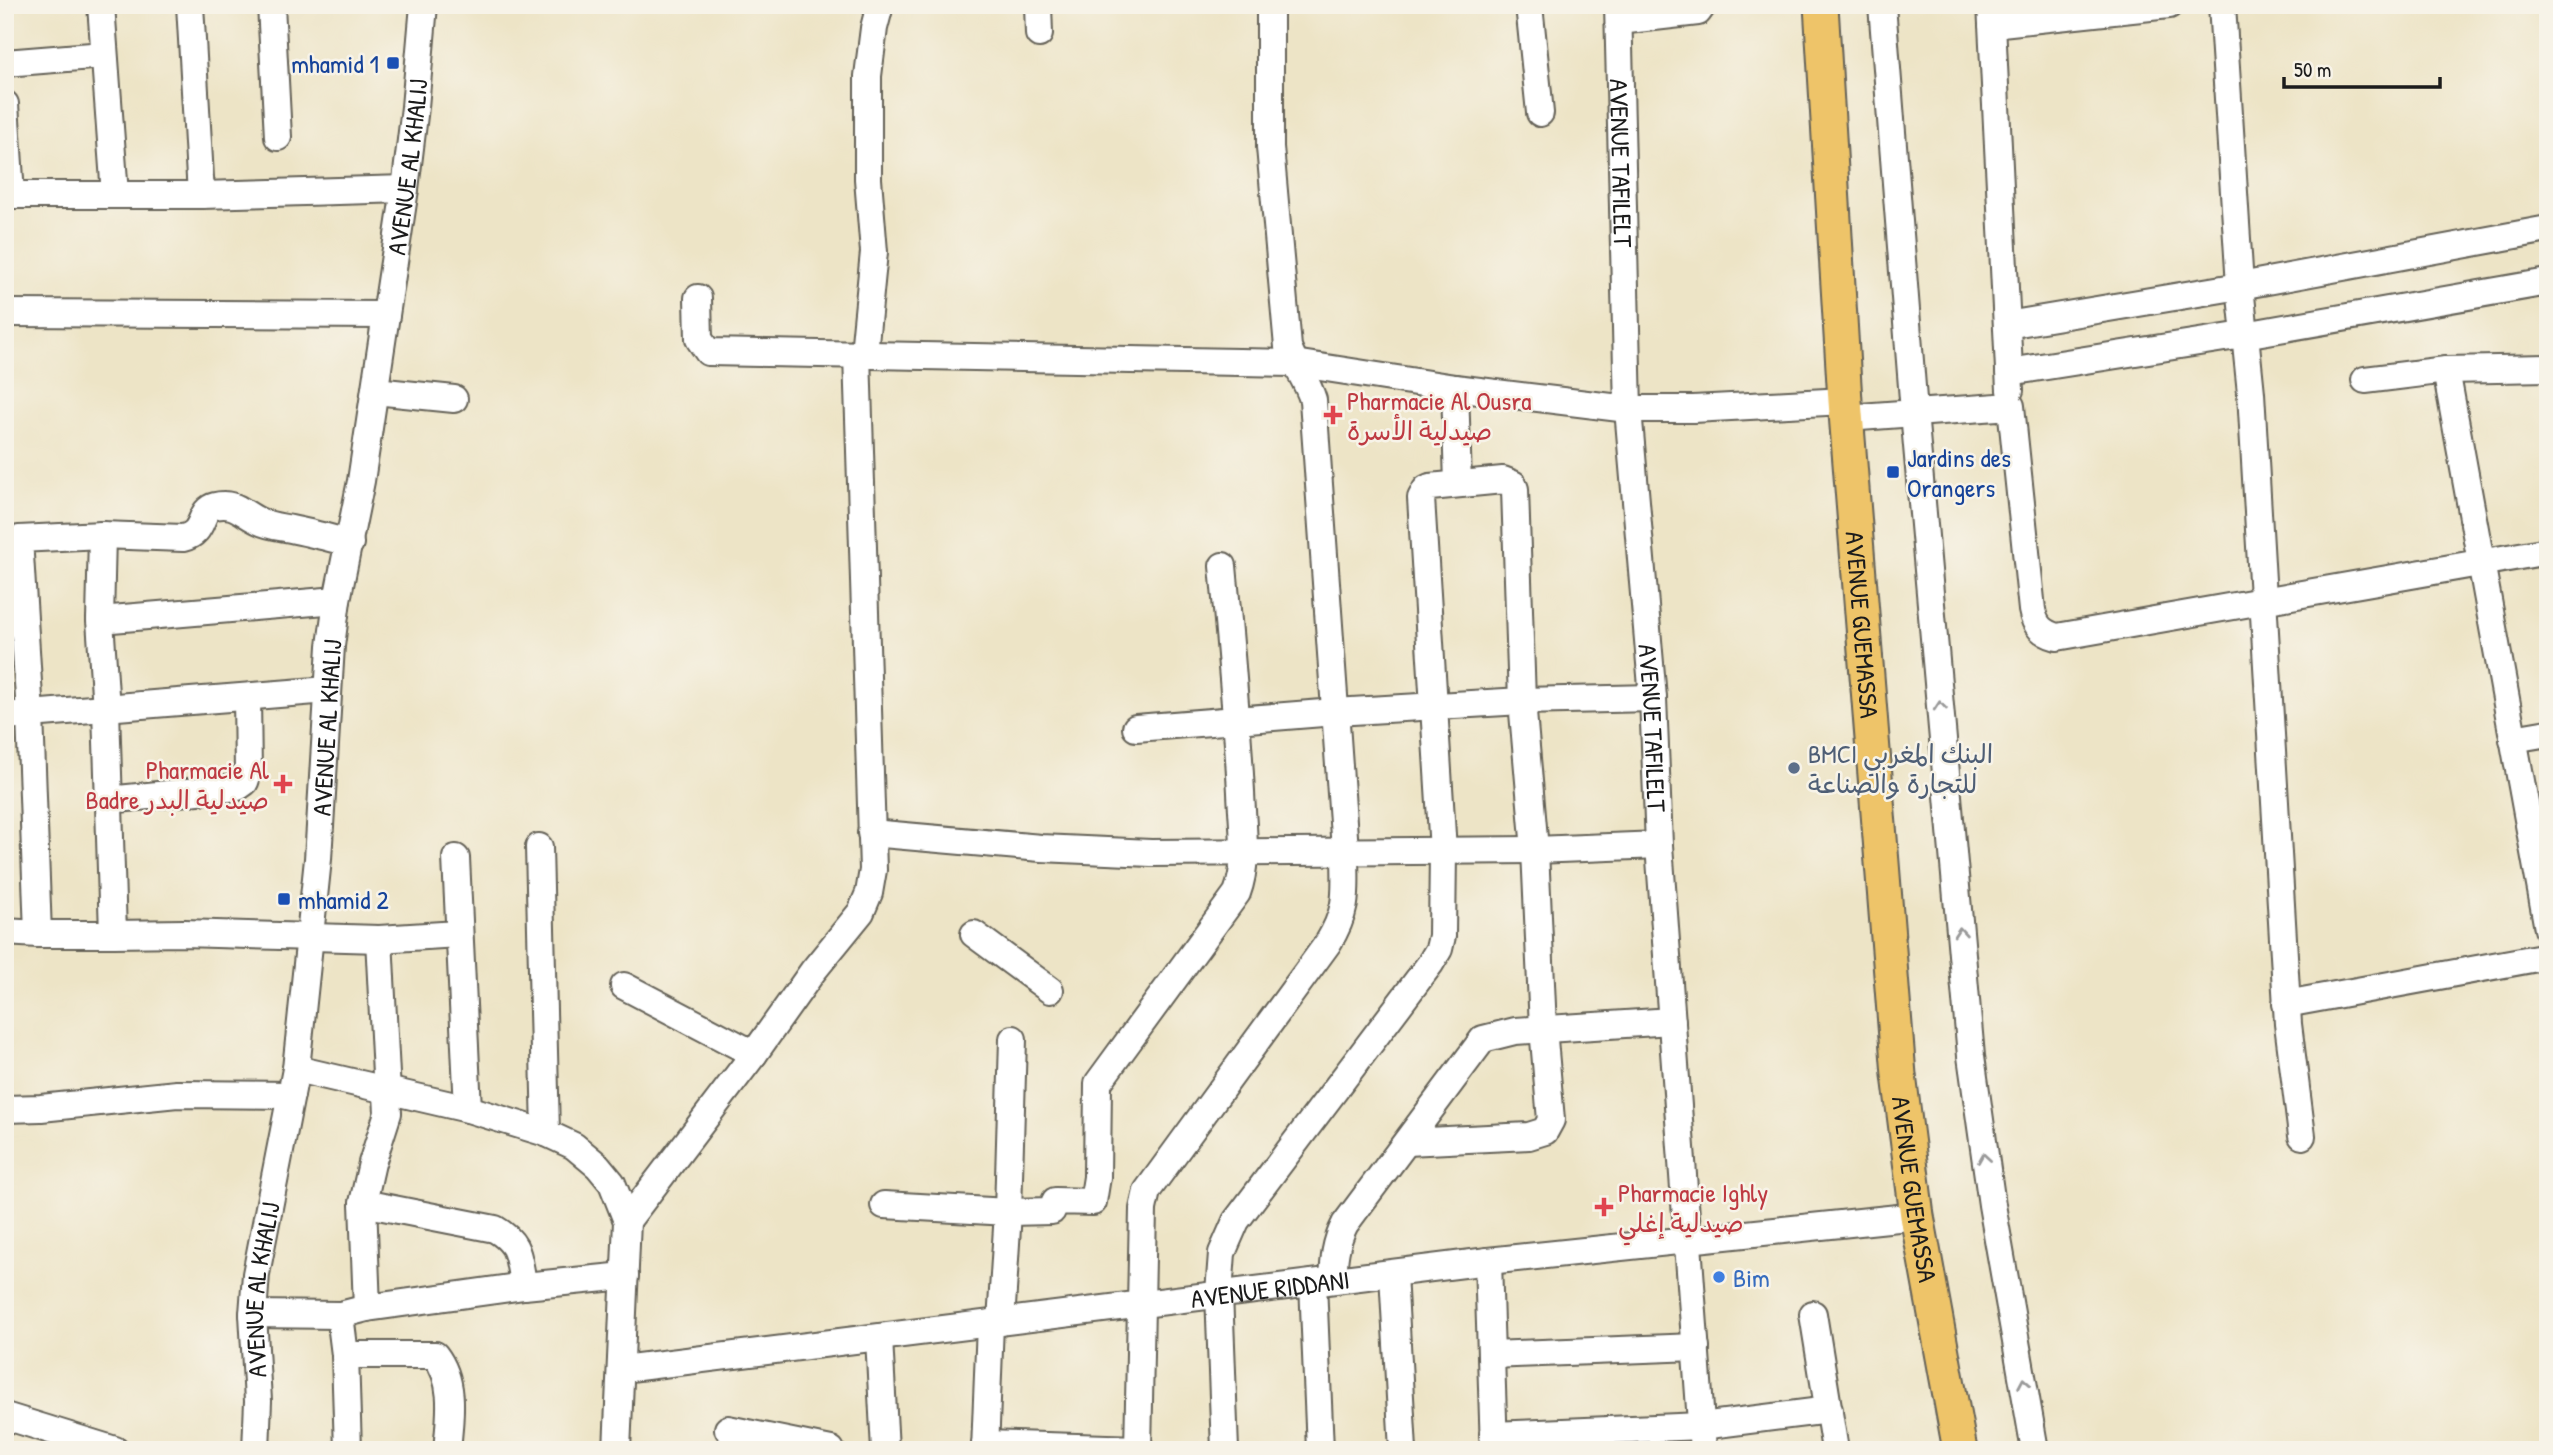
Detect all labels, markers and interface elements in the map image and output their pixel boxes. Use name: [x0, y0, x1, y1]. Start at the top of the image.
place label: mhamid 1: [291, 46, 379, 81]
scale bar: [2284, 46, 2439, 90]
marker: mhamid 1: [385, 55, 401, 71]
text: 50 m: [2294, 55, 2331, 84]
street label: AVENUE AL KHALIJ: [378, 78, 435, 257]
street label: AVENUE TAFILELT: [1602, 78, 1642, 248]
place label: Pharmacie Al Ousra صيدلية الأسرة: [1347, 383, 1531, 448]
marker: Pharmacie Al Ousra صيدلية الأسرة: [1325, 407, 1341, 423]
place label: Jardins des Orangers: [1907, 440, 2011, 505]
marker: Jardins des Orangers: [1885, 464, 1901, 480]
street label: AVENUE GUEMASSA: [1838, 530, 1888, 720]
street label: AVENUE AL KHALIJ: [303, 637, 349, 817]
street label: AVENUE TAFILELT: [1631, 642, 1675, 813]
one-way arrow: [1933, 700, 1948, 711]
place label: BMCI البنك المغربي للتجارة والصناعة: [1808, 736, 1993, 801]
place label: Pharmacie Al Badre صيدلية البدر: [85, 752, 269, 817]
marker: BMCI البنك المغربي للتجارة والصناعة: [1786, 760, 1802, 776]
marker: Pharmacie Al Badre صيدلية البدر: [275, 776, 291, 792]
place label: mhamid 2: [298, 882, 389, 917]
marker: mhamid 2: [276, 891, 292, 907]
one-way arrow: [1953, 927, 1968, 938]
street label: AVENUE GUEMASSA: [1884, 1094, 1946, 1285]
one-way arrow: [1977, 1153, 1992, 1164]
place label: Pharmacie Ighly صيدلية إغلي: [1618, 1175, 1768, 1246]
street label: AVENUE AL KHALIJ: [235, 1199, 287, 1378]
marker: Pharmacie Ighly صيدلية إغلي: [1596, 1199, 1612, 1215]
place label: Bim: [1733, 1260, 1770, 1295]
street label: AVENUE RIDDANI: [1189, 1261, 1351, 1315]
marker: Bim: [1711, 1269, 1727, 1285]
one-way arrow: [2017, 1377, 2032, 1389]

